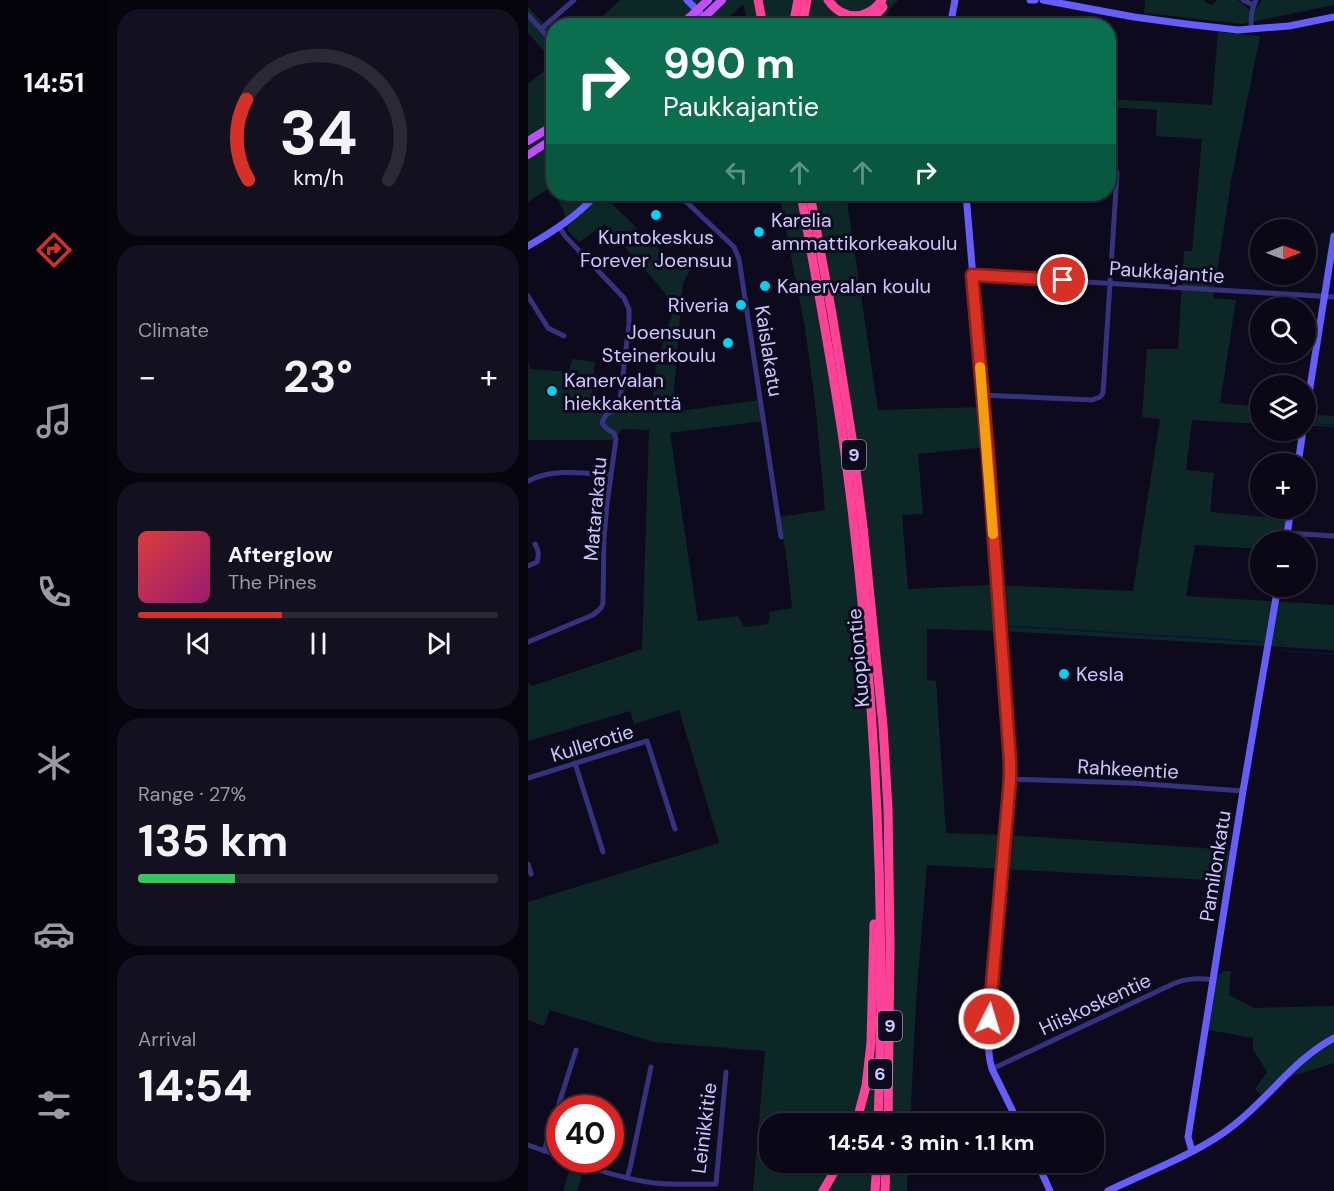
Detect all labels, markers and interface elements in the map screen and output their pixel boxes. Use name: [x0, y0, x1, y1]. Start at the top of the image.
text: 990 m: [663, 36, 795, 91]
icon: right: [564, 42, 642, 120]
text: 14:51: [24, 65, 84, 100]
text: Paukkajantie: [663, 89, 819, 124]
text: 34: [279, 92, 357, 173]
icon: left: [720, 156, 753, 189]
icon: ahead: [783, 156, 816, 189]
icon: ahead: [846, 156, 879, 189]
icon: right: [909, 156, 942, 189]
text: km/h: [293, 164, 343, 192]
place label: Karelia ammattikorkeakoulu: [771, 207, 957, 256]
marker: Kuntokeskus Forever Joensuu: [649, 208, 663, 222]
north arrow: [1250, 219, 1316, 285]
map controls: [1250, 219, 1316, 597]
place label: Kuntokeskus Forever Joensuu: [580, 224, 732, 273]
marker: Karelia ammattikorkeakoulu: [752, 225, 766, 239]
icon: directions: [33, 229, 75, 271]
pin: [1037, 254, 1088, 305]
street label: Paukkajantie: [1108, 255, 1226, 289]
icon: arrive: [1046, 263, 1079, 296]
place label: Kanervalan koulu: [777, 273, 931, 299]
marker: Kanervalan koulu: [758, 279, 772, 293]
place label: Riveria: [668, 292, 729, 318]
button: search: [1250, 297, 1316, 363]
marker: Riveria: [734, 298, 748, 312]
street label: Kaislakatu: [749, 303, 789, 399]
text: Climate: [138, 317, 209, 343]
place label: Joensuun Steinerkoulu: [602, 319, 716, 368]
marker: Joensuun Steinerkoulu: [721, 336, 735, 350]
text: 23°: [283, 347, 353, 406]
text: −: [138, 355, 156, 398]
text: +: [480, 355, 498, 398]
place label: Kanervalan hiekkakenttä: [564, 367, 681, 416]
button: layers: [1250, 375, 1316, 441]
marker: Kanervalan hiekkakenttä: [545, 384, 559, 398]
icon: music: [33, 400, 75, 442]
road number: 9: [842, 440, 866, 470]
button: +: [1250, 453, 1316, 519]
street label: Matarakatu: [578, 456, 612, 562]
button: −: [1250, 531, 1316, 597]
text: Afterglow: [228, 540, 333, 569]
text: The Pines: [228, 569, 317, 595]
icon: phone: [33, 571, 75, 613]
street label: Kuopiontie: [841, 607, 875, 709]
icon: previous: [182, 627, 215, 660]
icon: pause: [302, 627, 335, 660]
icon: next: [422, 627, 455, 660]
place label: Kesla: [1076, 661, 1124, 687]
marker: Kesla: [1057, 667, 1071, 681]
street label: Kullerotie: [547, 718, 637, 768]
icon: climate: [33, 742, 75, 784]
street label: Rahkeentie: [1077, 753, 1179, 785]
text: Range · 27%: [138, 781, 246, 807]
street label: Pamilonkatu: [1193, 808, 1237, 924]
text: 135 km: [138, 811, 288, 870]
icon: car: [33, 913, 75, 955]
street label: Hiiskoskentie: [1035, 967, 1155, 1041]
position arrow: [957, 987, 1021, 1051]
road number: 9: [878, 1011, 902, 1041]
text: Arrival: [138, 1026, 196, 1052]
text: 14:54: [138, 1056, 252, 1115]
road number: 6: [868, 1059, 892, 1089]
street label: Leinikkitie: [686, 1081, 722, 1175]
icon: filters: [33, 1084, 75, 1126]
speed limit sign: 40: [546, 1095, 624, 1173]
text: 14:54 · 3 min · 1.1 km: [829, 1128, 1034, 1157]

